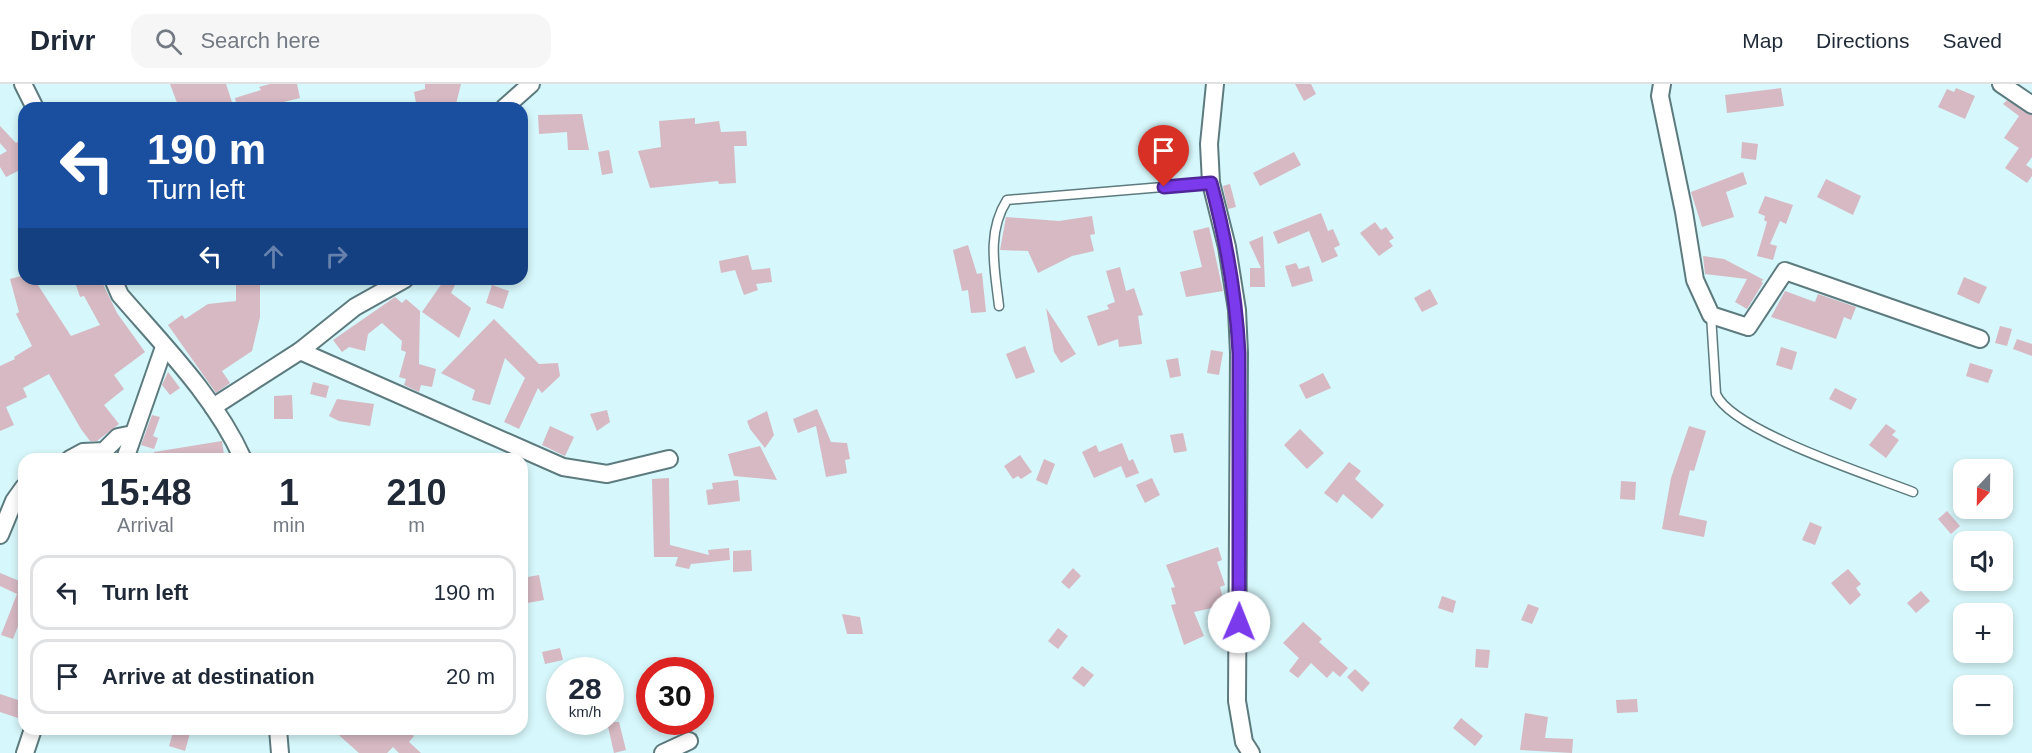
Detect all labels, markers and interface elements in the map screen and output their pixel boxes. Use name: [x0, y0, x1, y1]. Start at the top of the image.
search box: [131, 14, 551, 68]
text: Drivr: [30, 25, 95, 56]
icon: search: [152, 25, 185, 58]
text: Search here: [200, 28, 320, 53]
text: Map: [1742, 29, 1783, 52]
text: Directions: [1816, 29, 1909, 52]
text: Saved: [1942, 29, 2002, 52]
pin: [1138, 125, 1189, 187]
icon: left: [48, 126, 126, 204]
text: 190 m: [147, 126, 266, 173]
icon: arrive: [1147, 134, 1180, 167]
text: Turn left: [147, 175, 245, 205]
icon: left: [194, 240, 227, 273]
icon: ahead: [257, 240, 290, 273]
icon: right: [320, 240, 353, 273]
north arrow: [1953, 459, 2013, 519]
map controls: [1953, 459, 2013, 735]
text: 15:48: [99, 472, 191, 513]
text: 1: [279, 472, 299, 513]
text: 210: [386, 472, 447, 513]
text: Arrival: [117, 514, 174, 536]
text: min: [273, 514, 305, 536]
text: m: [408, 514, 425, 536]
button: sound: [1953, 531, 2013, 591]
icon: left: [51, 576, 84, 609]
text: Turn left: [102, 580, 188, 605]
text: 190 m: [434, 580, 495, 605]
position arrow: [1207, 590, 1271, 654]
button: +: [1953, 603, 2013, 663]
speed limit sign: 30: [636, 657, 714, 735]
icon: arrive: [51, 660, 84, 693]
text: Arrive at destination: [102, 664, 315, 689]
text: 20 m: [446, 664, 495, 689]
text: 28: [568, 672, 602, 705]
button: −: [1953, 675, 2013, 735]
text: km/h: [569, 703, 601, 720]

